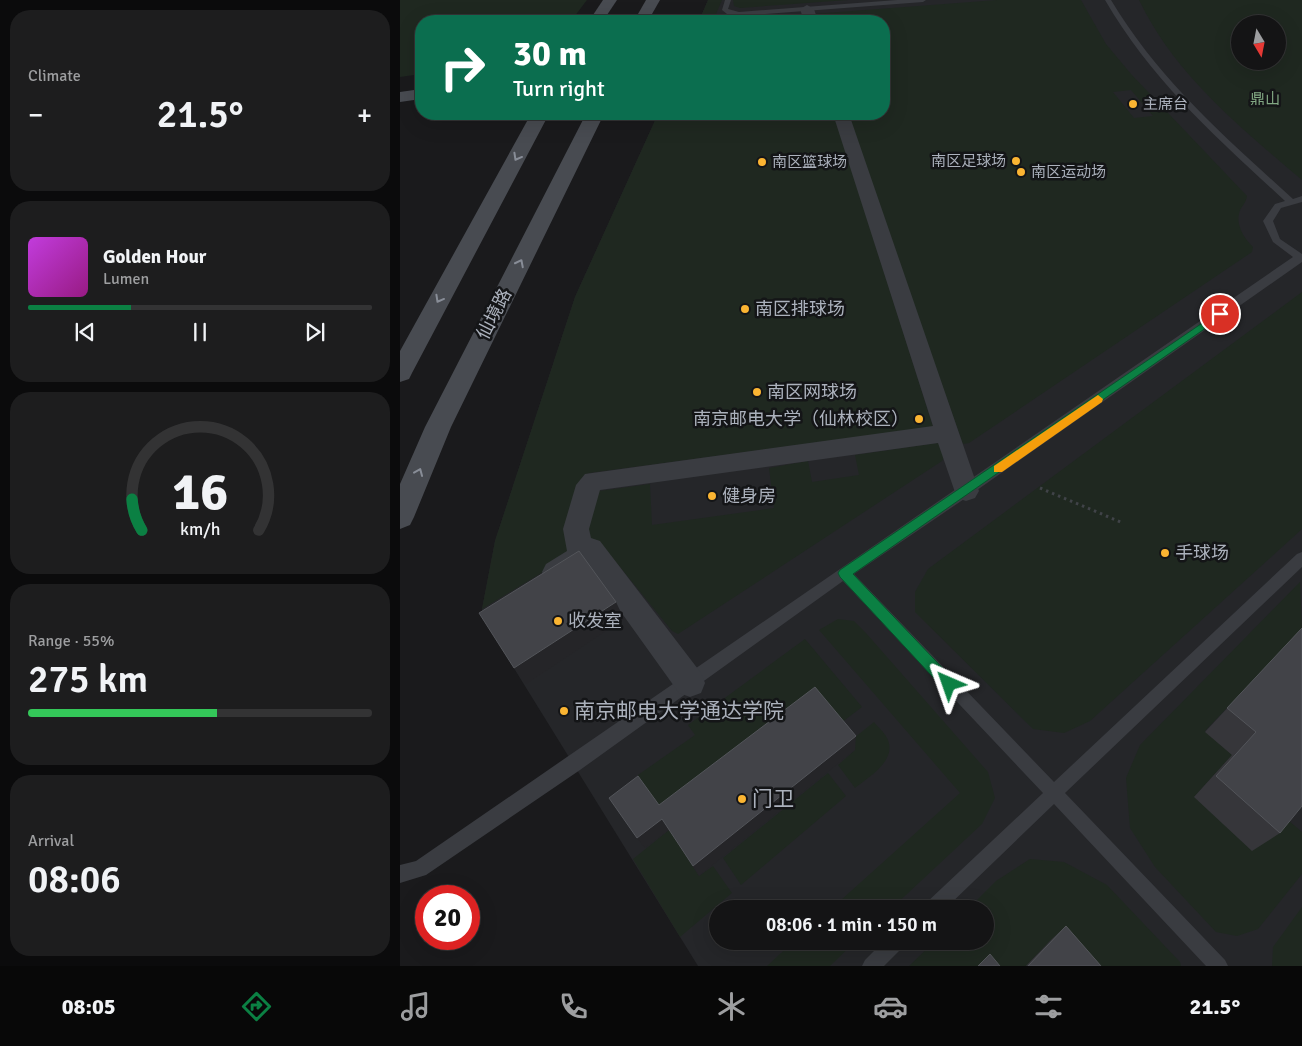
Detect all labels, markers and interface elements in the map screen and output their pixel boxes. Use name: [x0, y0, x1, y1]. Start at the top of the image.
north arrow: [1231, 15, 1286, 70]
map controls: [1231, 15, 1286, 70]
text: 30 m: [513, 32, 587, 75]
icon: right: [430, 35, 495, 100]
text: Climate: [28, 66, 81, 86]
text: Turn right: [513, 75, 605, 102]
park label: 鼎山: [1250, 90, 1280, 108]
text: 21.5°: [157, 91, 243, 138]
place label: 主席台: [1143, 95, 1188, 113]
text: −: [28, 98, 43, 132]
text: +: [357, 98, 372, 132]
marker: 主席台: [1127, 98, 1139, 110]
one-way arrow: [513, 151, 523, 160]
place label: 南区足球场: [931, 152, 1006, 170]
place label: 南区篮球场: [772, 153, 847, 171]
marker: 南区足球场: [1010, 155, 1022, 167]
marker: 南区篮球场: [756, 156, 768, 168]
place label: 南区运动场: [1031, 163, 1106, 181]
marker: 南区运动场: [1015, 166, 1027, 178]
text: Golden Hour: [103, 245, 206, 269]
one-way arrow: [514, 259, 524, 268]
text: Lumen: [103, 269, 149, 289]
street label: 仙境路: [472, 285, 516, 343]
pin: [1199, 293, 1241, 335]
one-way arrow: [435, 294, 445, 303]
place label: 南区排球场: [755, 298, 845, 320]
icon: arrive: [1206, 300, 1234, 328]
marker: 南区排球场: [739, 303, 751, 315]
icon: previous: [71, 318, 99, 346]
icon: pause: [186, 318, 214, 346]
icon: next: [301, 318, 329, 346]
place label: 南区网球场: [767, 381, 857, 403]
marker: 南区网球场: [751, 386, 763, 398]
place label: 南京邮电大学（仙林校区）: [693, 408, 909, 430]
marker: 南京邮电大学（仙林校区）: [913, 413, 925, 425]
text: 16: [172, 460, 228, 524]
one-way arrow: [412, 468, 423, 477]
place label: 健身房: [722, 485, 776, 507]
marker: 健身房: [706, 490, 718, 502]
text: km/h: [180, 518, 220, 540]
place label: 手球场: [1175, 542, 1229, 564]
marker: 手球场: [1159, 547, 1171, 559]
place label: 收发室: [568, 610, 622, 632]
marker: 收发室: [552, 615, 564, 627]
text: Range · 55%: [28, 631, 114, 651]
text: 275 km: [28, 656, 148, 703]
position arrow: [922, 657, 974, 709]
place label: 南京邮电大学通达学院: [574, 698, 784, 724]
marker: 南京邮电大学通达学院: [558, 705, 570, 717]
place label: 门卫: [752, 786, 794, 812]
marker: 门卫: [736, 793, 748, 805]
text: Arrival: [28, 831, 74, 851]
text: 08:06: [28, 856, 121, 903]
speed limit sign: 20: [415, 885, 480, 950]
text: 08:06 · 1 min · 150 m: [766, 913, 937, 937]
icon: directions: [239, 989, 274, 1024]
icon: music: [398, 989, 433, 1024]
icon: phone: [556, 989, 591, 1024]
icon: climate: [714, 989, 749, 1024]
icon: car: [873, 989, 908, 1024]
icon: filters: [1031, 989, 1066, 1024]
text: 08:05: [62, 993, 116, 1020]
text: 21.5°: [1190, 993, 1240, 1020]

